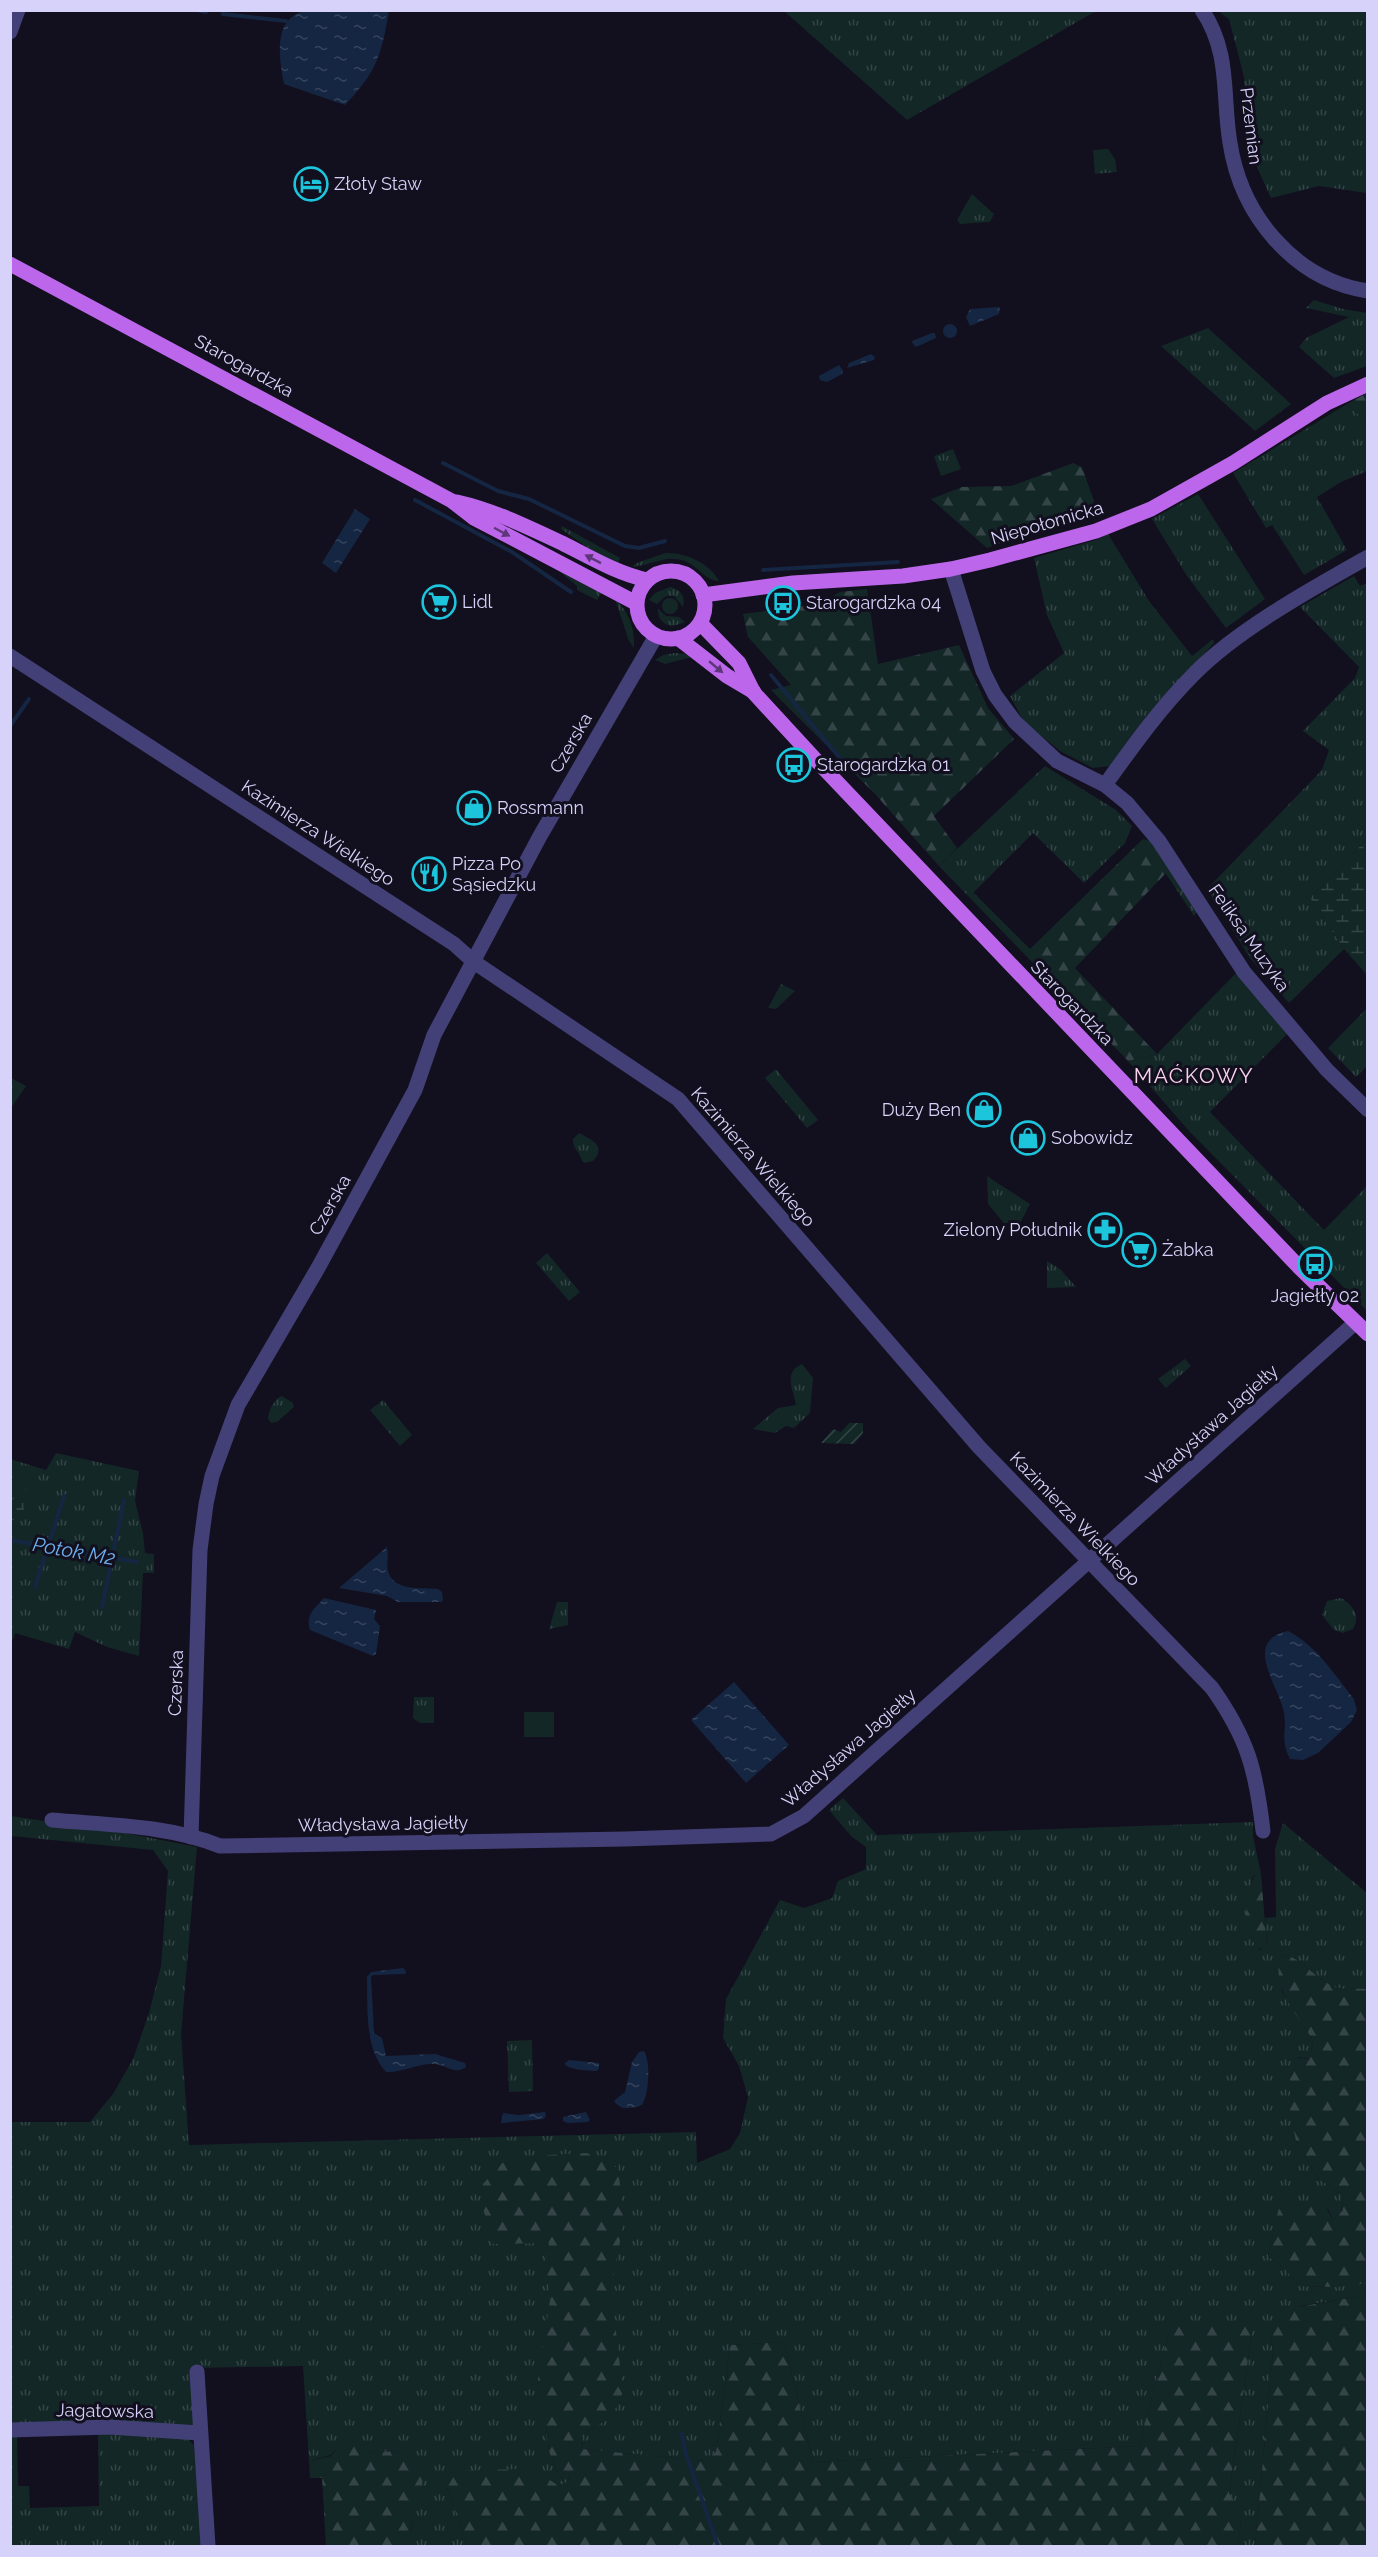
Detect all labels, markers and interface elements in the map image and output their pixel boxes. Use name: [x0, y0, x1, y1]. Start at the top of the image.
street label: Przemian: [1236, 86, 1267, 166]
hotel icon: Złoty Staw: [293, 166, 329, 202]
place label: Złoty Staw: [334, 173, 422, 194]
street label: Starogardzka: [191, 330, 297, 401]
street label: Niepołomicka: [988, 496, 1105, 549]
one-way arrow: [493, 527, 510, 537]
one-way arrow: [585, 554, 602, 564]
supermarket icon: Lidl: [421, 584, 457, 620]
bus stop icon: Starogardzka 04: [765, 585, 801, 621]
place label: Lidl: [462, 591, 493, 612]
place label: Starogardzka 04: [806, 592, 941, 613]
one-way arrow: [708, 660, 724, 673]
street label: Czerska: [545, 709, 596, 777]
bus stop icon: Starogardzka 01: [776, 747, 812, 783]
place label: Starogardzka 01: [817, 754, 950, 775]
street label: Kazimierza Wielkiego: [238, 775, 399, 890]
shop icon: Rossmann: [456, 790, 492, 826]
place label: Rossmann: [497, 797, 584, 818]
place label: Pizza Po Sąsiedzku: [452, 853, 536, 895]
restaurant icon: Pizza Po Sąsiedzku: [411, 856, 447, 892]
street label: Feliksa Muzyka: [1205, 880, 1294, 996]
street label: Starogardzka: [1027, 956, 1118, 1049]
district label: MAĆKOWY: [1134, 1063, 1254, 1088]
street label: Kazimierza Wielkiego: [687, 1083, 820, 1231]
shop icon: Duży Ben: [966, 1092, 1002, 1128]
place label: Duży Ben: [882, 1099, 961, 1120]
shop icon: Sobowidz: [1010, 1120, 1046, 1156]
place label: Sobowidz: [1051, 1127, 1133, 1148]
street label: Czerska: [304, 1171, 355, 1239]
pharmacy icon: Zielony Południk: [1087, 1212, 1123, 1248]
place label: Zielony Południk: [944, 1219, 1082, 1240]
supermarket icon: Żabka: [1121, 1232, 1157, 1268]
place label: Żabka: [1162, 1239, 1214, 1260]
bus stop icon: Jagiełły 02: [1297, 1246, 1333, 1282]
place label: Jagiełły 02: [1271, 1285, 1359, 1306]
street label: Władysława Jagiełły: [1141, 1360, 1282, 1489]
street label: Kazimierza Wielkiego: [1006, 1447, 1145, 1590]
water label: Potok M2: [31, 1532, 117, 1570]
street label: Czerska: [164, 1650, 187, 1716]
street label: Władysława Jagiełły: [778, 1684, 920, 1811]
street label: Władysława Jagiełły: [298, 1812, 469, 1835]
street label: Jagatowska: [56, 2399, 154, 2422]

